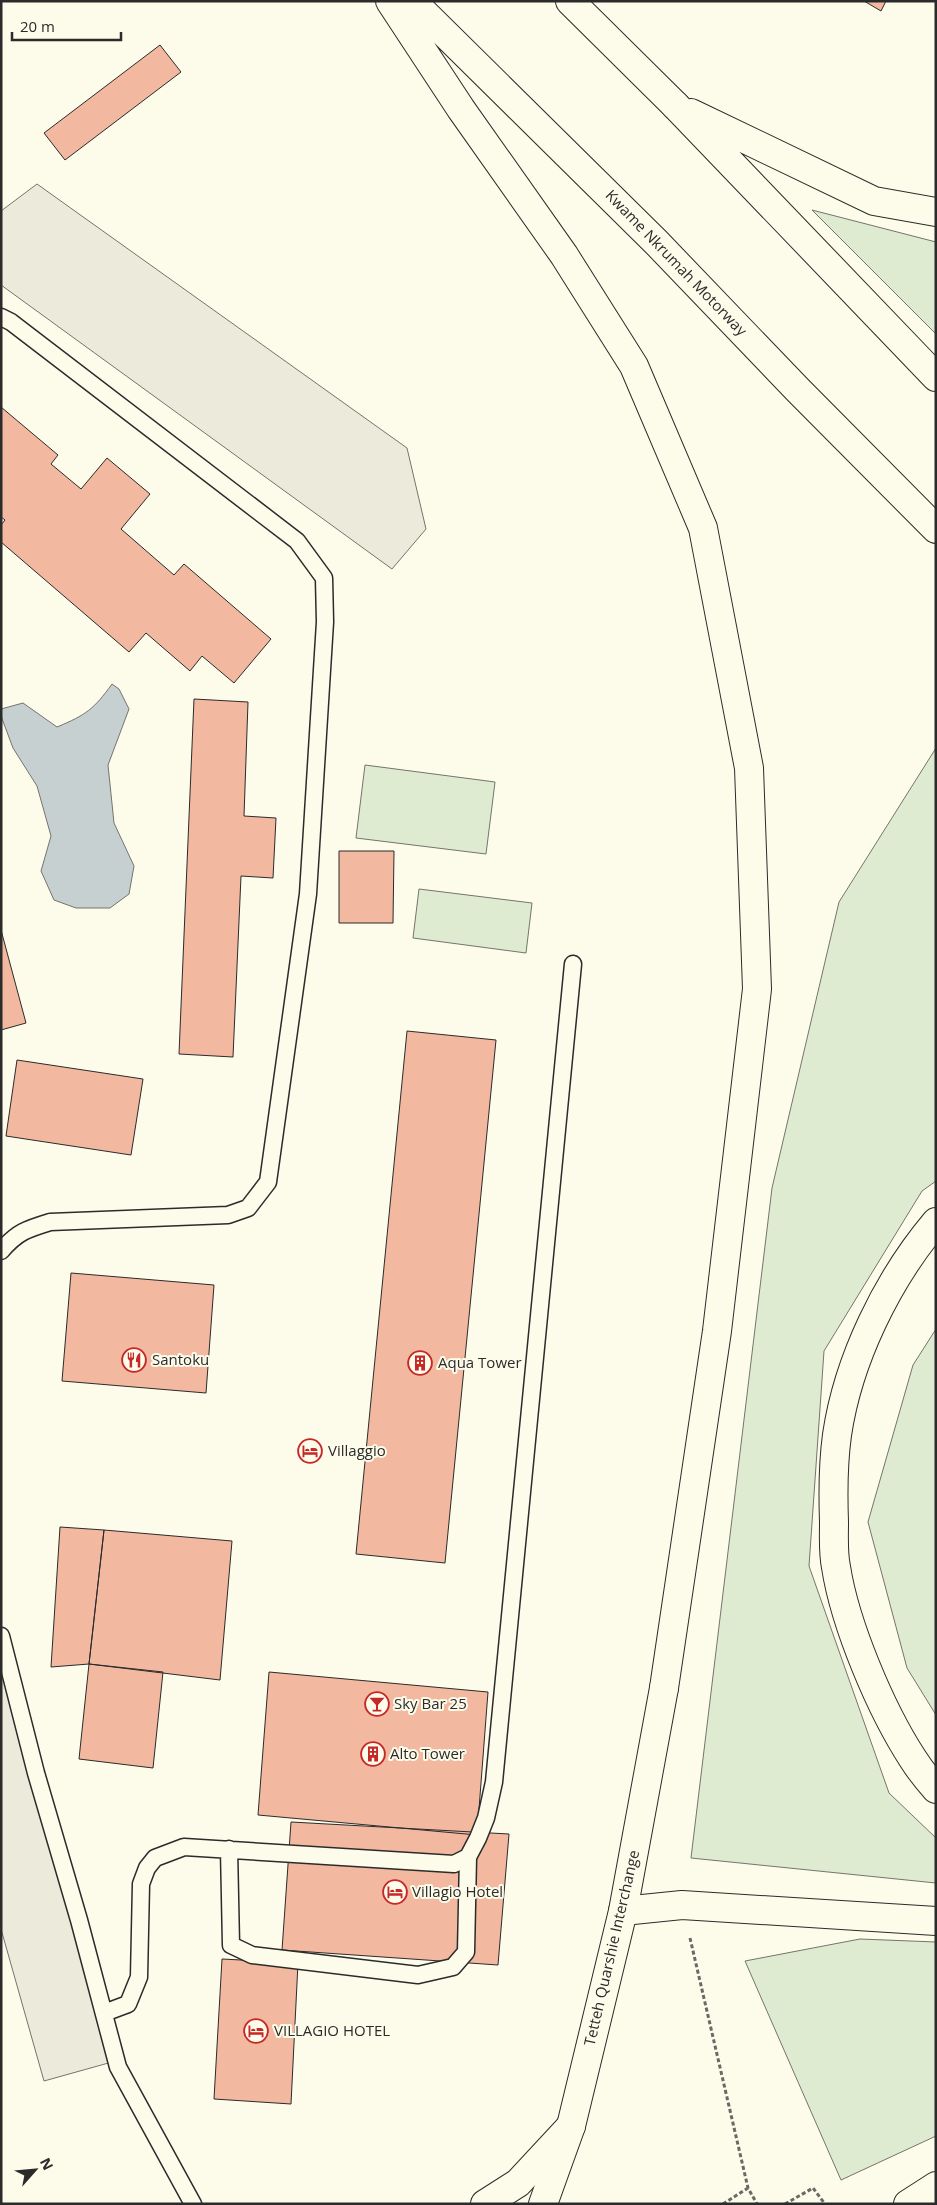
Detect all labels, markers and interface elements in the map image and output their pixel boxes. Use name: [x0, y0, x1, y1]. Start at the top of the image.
scale bar: [12, 10, 121, 42]
text: 20 m: [20, 16, 55, 36]
street label: Kwame Nkrumah Motorway: [602, 185, 752, 340]
restaurant icon: Santoku: [121, 1347, 147, 1373]
place label: Santoku: [152, 1349, 209, 1369]
building icon: Aqua Tower: [407, 1350, 433, 1376]
place label: Aqua Tower: [438, 1352, 522, 1372]
hotel icon: Villaggio: [297, 1438, 323, 1464]
place label: Villaggio: [328, 1440, 386, 1460]
bar icon: Sky Bar 25: [364, 1691, 390, 1717]
place label: Sky Bar 25: [394, 1693, 467, 1713]
building icon: Alto Tower: [360, 1741, 386, 1767]
place label: Alto Tower: [390, 1743, 465, 1763]
street label: Tetteh Quarshie Interchange: [579, 1848, 643, 2048]
hotel icon: Villagio Hotel: [382, 1879, 408, 1905]
place label: Villagio Hotel: [412, 1881, 503, 1901]
hotel icon: VILLAGIO HOTEL: [243, 2018, 269, 2044]
place label: VILLAGIO HOTEL: [274, 2020, 390, 2040]
north arrow: [10, 2145, 60, 2195]
text: N: [36, 2154, 58, 2173]

